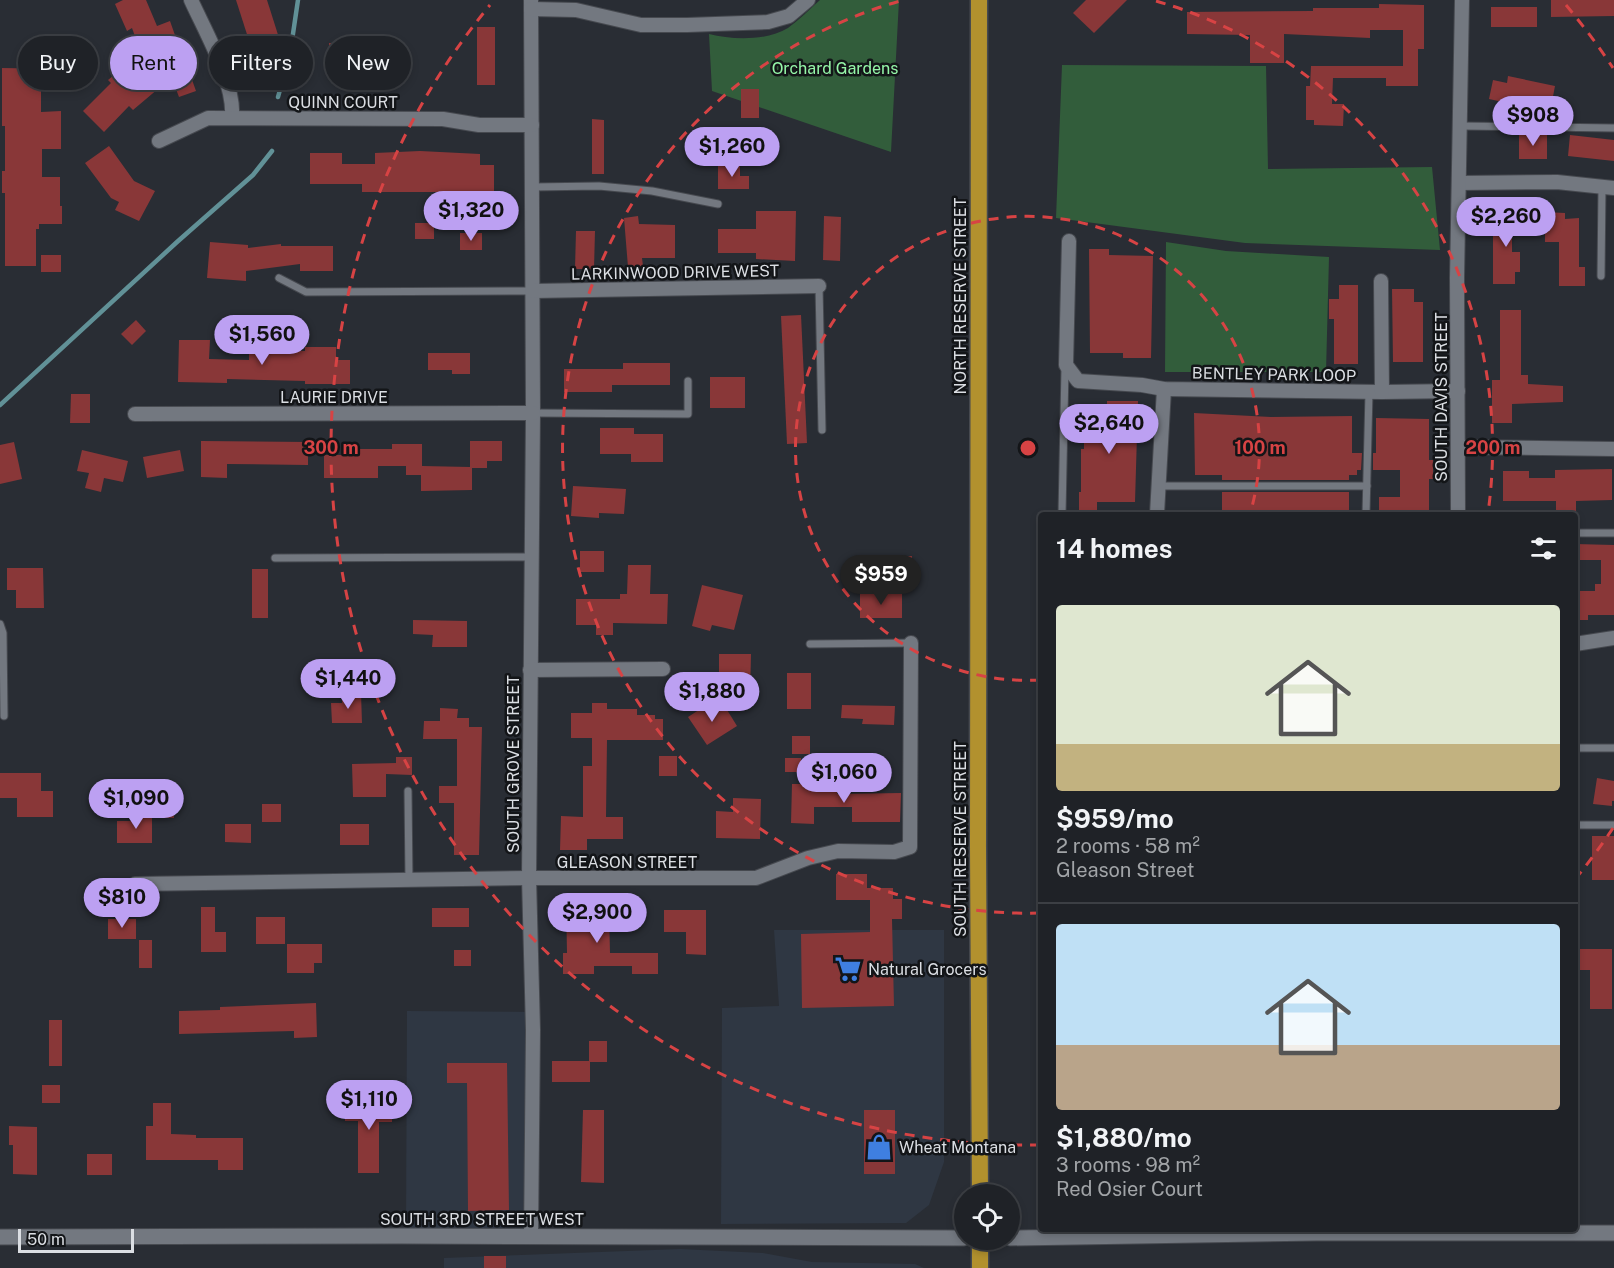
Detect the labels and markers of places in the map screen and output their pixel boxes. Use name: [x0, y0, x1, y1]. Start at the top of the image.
pin: $908: [1497, 96, 1569, 147]
pin: $1,260: [683, 127, 781, 178]
pin: $1,320: [422, 191, 520, 242]
pin: $2,260: [1457, 197, 1555, 248]
pin: $1,560: [213, 315, 311, 366]
pin: $2,640: [1060, 404, 1158, 455]
centre of rings: [1018, 438, 1038, 458]
pin: $959: [845, 555, 917, 606]
pin: $1,440: [299, 659, 397, 710]
pin: $1,880: [663, 672, 761, 723]
pin: $1,060: [795, 753, 893, 804]
pin: $1,090: [87, 779, 185, 830]
pin: $810: [86, 878, 158, 929]
pin: $2,900: [548, 893, 646, 944]
supermarket icon: Natural Grocers: [833, 954, 863, 984]
place label: Natural Grocers: [868, 960, 987, 979]
pin: $1,110: [320, 1080, 418, 1131]
shop icon: Wheat Montana: [864, 1132, 894, 1162]
place label: Wheat Montana: [899, 1138, 1016, 1157]

